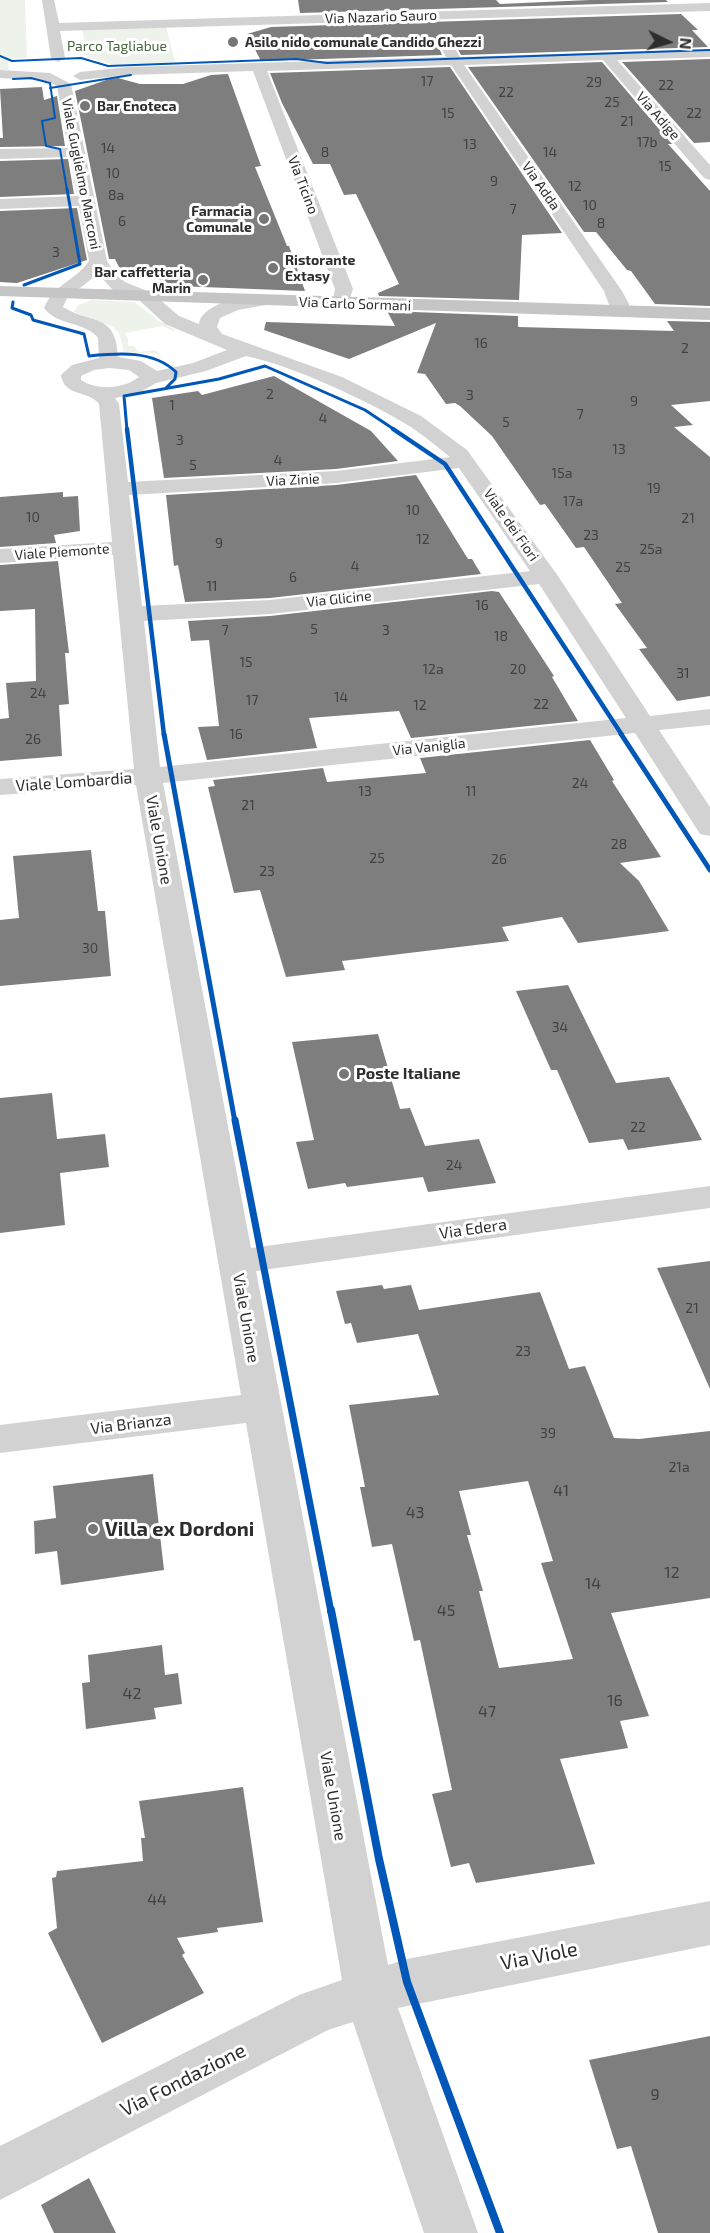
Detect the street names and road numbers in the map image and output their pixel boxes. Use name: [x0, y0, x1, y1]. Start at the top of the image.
street label: Via Nazario Sauro: [325, 7, 437, 27]
street label: Via Adige: [633, 88, 683, 144]
street label: Viale Guglielmo Marconi: [58, 97, 104, 251]
street label: Via Ticino: [284, 154, 322, 216]
street label: Via Adda: [518, 159, 564, 213]
street label: Via Carlo Sormani: [299, 294, 411, 314]
street label: Via Zinie: [266, 470, 320, 490]
street label: Viale dei Fiori: [480, 486, 542, 564]
street label: Viale Piemonte: [14, 540, 110, 564]
street label: Via Glicine: [306, 587, 372, 611]
street label: Via Vaniglia: [392, 735, 466, 759]
street label: Viale Lombardia: [15, 768, 133, 796]
street label: Viale Unione: [142, 794, 176, 886]
street label: Via Edera: [438, 1215, 508, 1243]
street label: Viale Unione: [229, 1272, 263, 1364]
street label: Via Brianza: [89, 1410, 173, 1438]
street label: Viale Unione: [316, 1750, 350, 1842]
street label: Via Viole: [499, 1937, 579, 1975]
street label: Via Fondazione: [116, 2038, 250, 2122]

